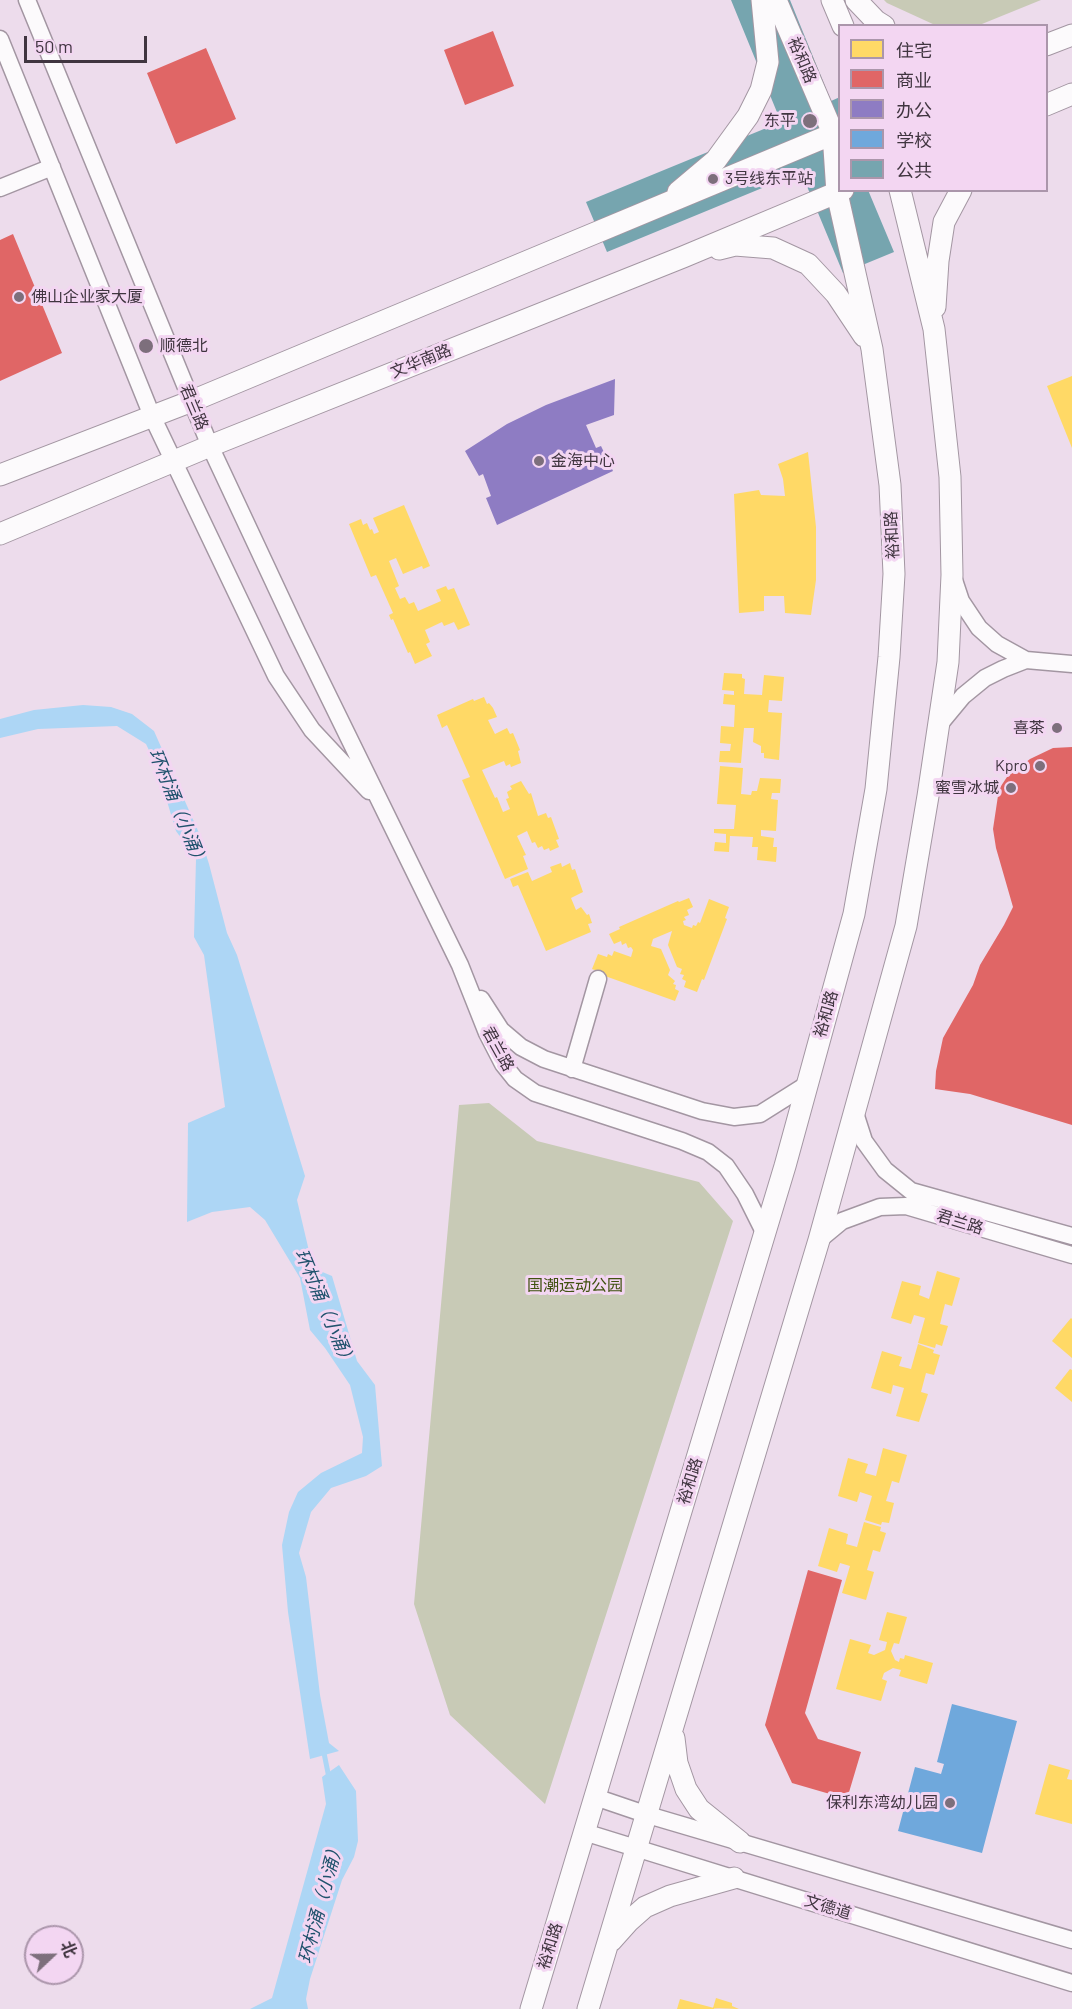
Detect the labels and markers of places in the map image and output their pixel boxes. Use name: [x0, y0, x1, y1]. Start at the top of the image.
place label: 东平: [764, 111, 796, 131]
marker: 东平: [801, 112, 819, 130]
place label: 3号线东平站: [725, 169, 813, 189]
marker: 3号线东平站: [706, 172, 720, 186]
place label: 佛山企业家大厦: [31, 287, 143, 307]
marker: 佛山企业家大厦: [12, 290, 26, 304]
place label: 顺德北: [160, 336, 208, 356]
marker: 顺德北: [137, 337, 155, 355]
place label: 金海中心: [551, 451, 615, 471]
marker: 金海中心: [532, 454, 546, 468]
place label: 喜茶: [1013, 718, 1045, 738]
marker: 喜茶: [1050, 721, 1064, 735]
place label: Kpro: [995, 756, 1028, 776]
marker: Kpro: [1033, 759, 1047, 773]
place label: 蜜雪冰城: [935, 778, 999, 798]
marker: 蜜雪冰城: [1004, 781, 1018, 795]
place label: 保利东湾幼儿园: [826, 1793, 938, 1813]
marker: 保利东湾幼儿园: [943, 1796, 957, 1810]

